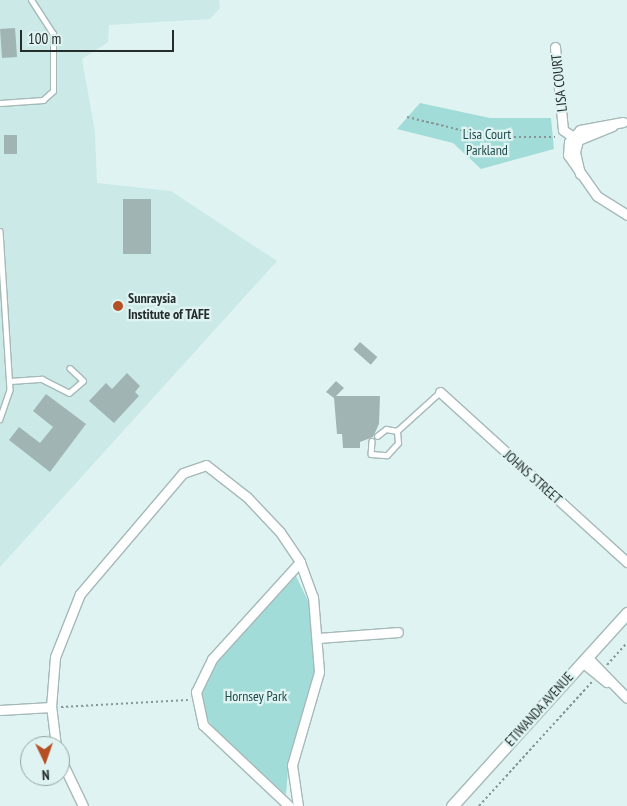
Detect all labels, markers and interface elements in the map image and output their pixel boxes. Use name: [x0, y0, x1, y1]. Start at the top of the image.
scale bar: [22, 20, 176, 52]
text: 100 m: [28, 29, 61, 48]
street label: LISA COURT: [548, 53, 570, 113]
park label: Lisa Court Parkland: [463, 126, 511, 158]
place label: Sunraysia Institute of TAFE: [128, 290, 210, 322]
marker: Sunraysia Institute of TAFE: [112, 300, 124, 312]
street label: JOHNS STREET: [501, 447, 565, 507]
street label: ETIWANDA AVENUE: [501, 668, 577, 750]
park label: Hornsey Park: [225, 688, 287, 704]
north arrow: [20, 736, 70, 786]
text: N: [41, 766, 50, 784]

